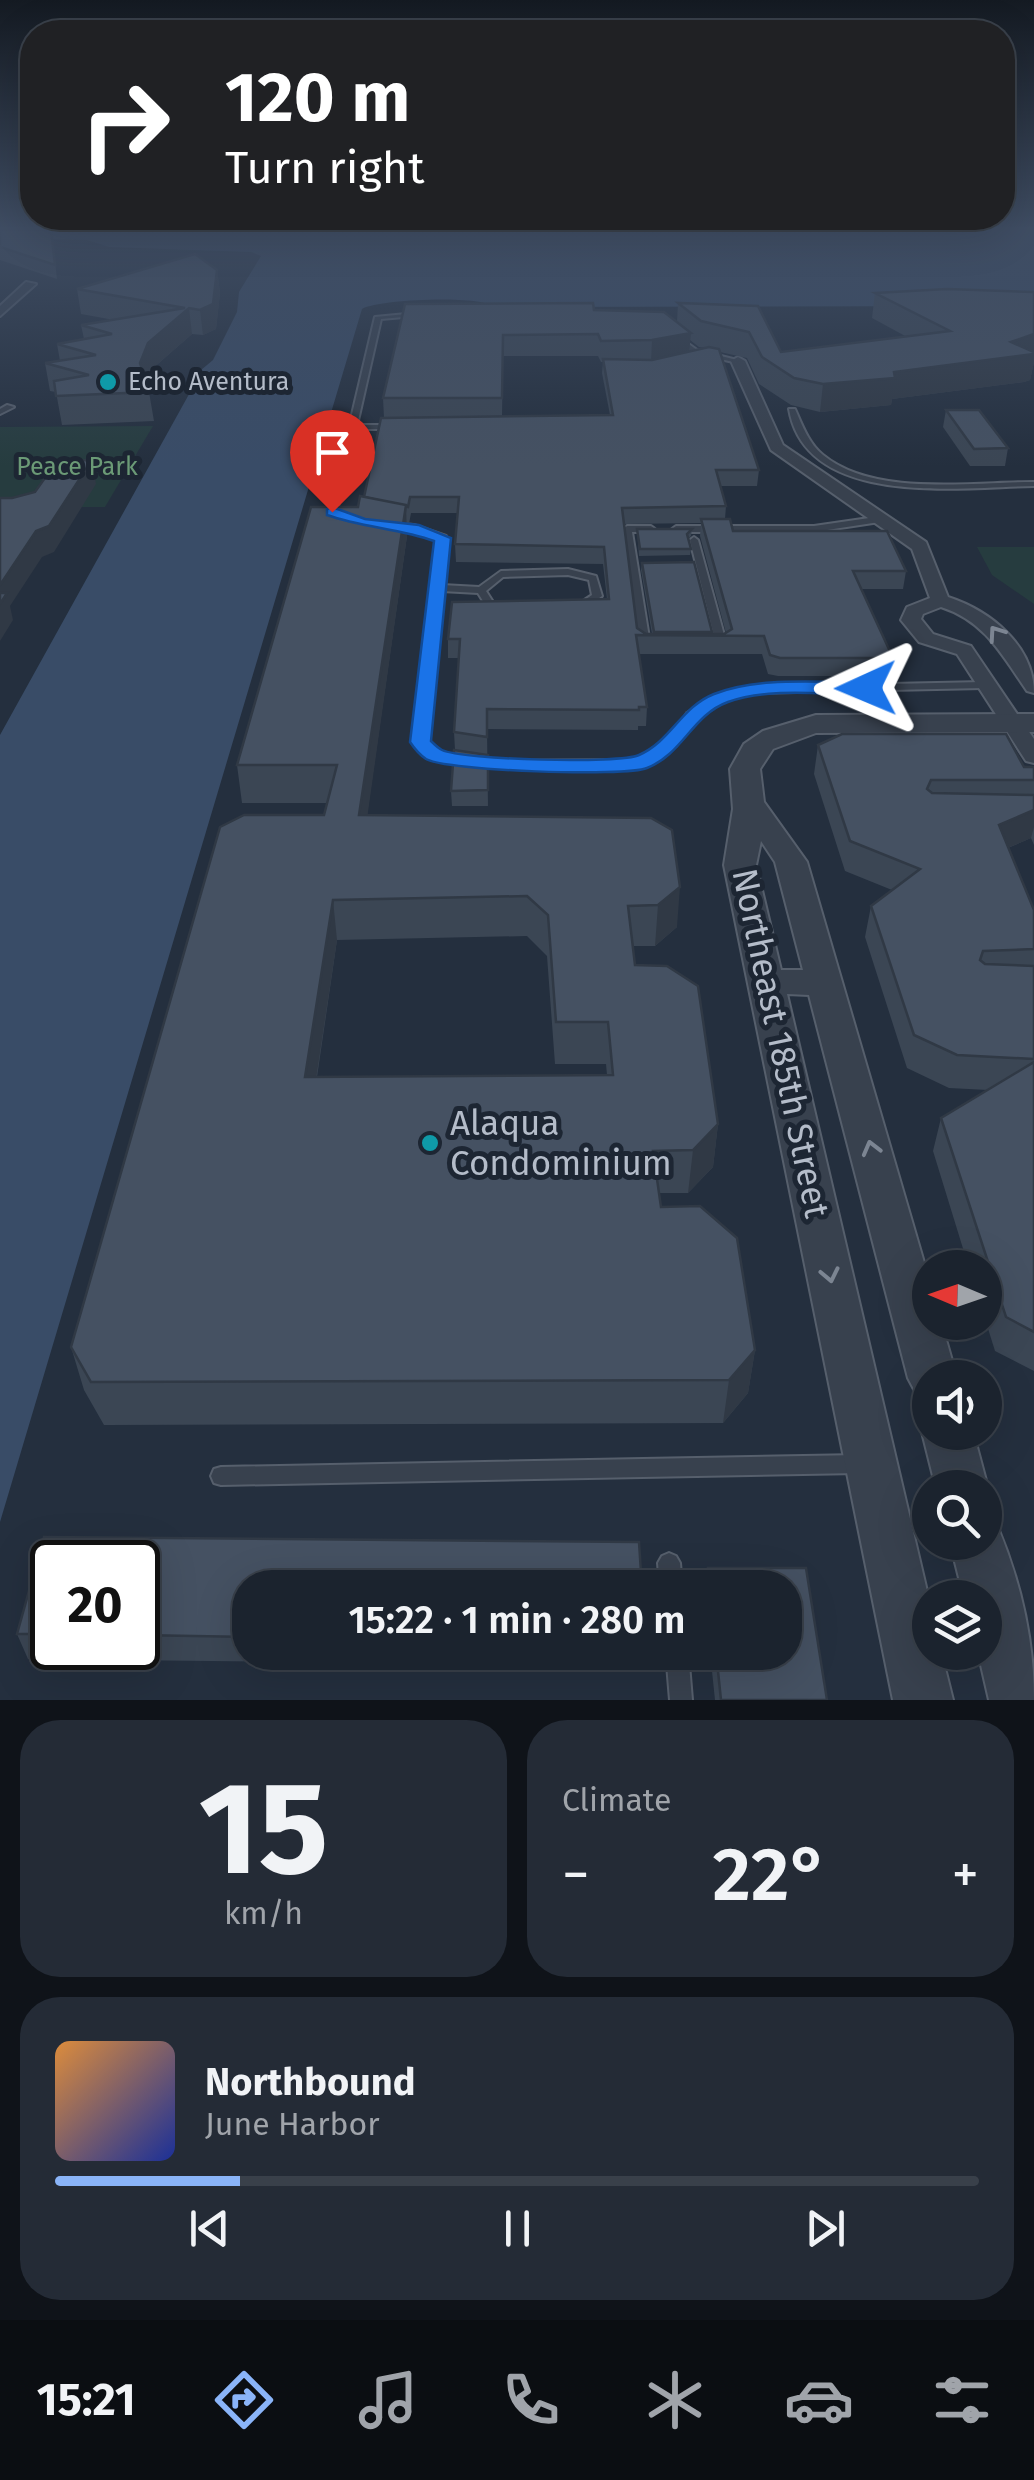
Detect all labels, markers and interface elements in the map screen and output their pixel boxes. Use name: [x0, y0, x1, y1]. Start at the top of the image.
text: 120 m: [225, 56, 410, 140]
icon: right: [60, 60, 190, 190]
text: Turn right: [225, 141, 424, 195]
place label: Echo Aventura: [128, 367, 289, 397]
marker: Echo Aventura: [97, 371, 119, 393]
pin: [290, 410, 375, 513]
icon: arrive: [305, 425, 360, 480]
park label: Peace Park: [16, 452, 138, 482]
one-way arrow: [989, 626, 1008, 644]
position arrow: [814, 636, 918, 740]
street label: Northeast 185th Street: [723, 865, 839, 1222]
place label: Alaqua Condominium: [450, 1102, 672, 1184]
marker: Alaqua Condominium: [419, 1132, 441, 1154]
one-way arrow: [862, 1140, 883, 1157]
north arrow: [912, 1250, 1002, 1340]
map controls: [912, 1250, 1002, 1670]
one-way arrow: [818, 1266, 839, 1283]
button: sound: [912, 1360, 1002, 1450]
button: search: [912, 1470, 1002, 1560]
speed limit sign: 20: [30, 1540, 160, 1670]
button: layers: [912, 1580, 1002, 1670]
text: 15:22 · 1 min · 280 m: [348, 1597, 686, 1643]
text: 15: [198, 1751, 329, 1907]
text: Climate: [562, 1781, 671, 1819]
text: 22°: [713, 1830, 828, 1920]
text: −: [562, 1842, 590, 1908]
text: +: [952, 1842, 979, 1908]
text: km/h: [224, 1894, 303, 1932]
text: Northbound: [205, 2059, 416, 2105]
text: June Harbor: [205, 2105, 380, 2143]
icon: previous: [182, 2201, 237, 2256]
icon: pause: [490, 2201, 545, 2256]
icon: next: [798, 2201, 853, 2256]
icon: directions: [209, 2365, 279, 2435]
icon: music: [353, 2365, 423, 2435]
icon: phone: [496, 2365, 566, 2435]
icon: climate: [640, 2365, 710, 2435]
icon: car: [784, 2365, 854, 2435]
icon: filters: [927, 2365, 997, 2435]
text: 15:21: [37, 2373, 136, 2427]

